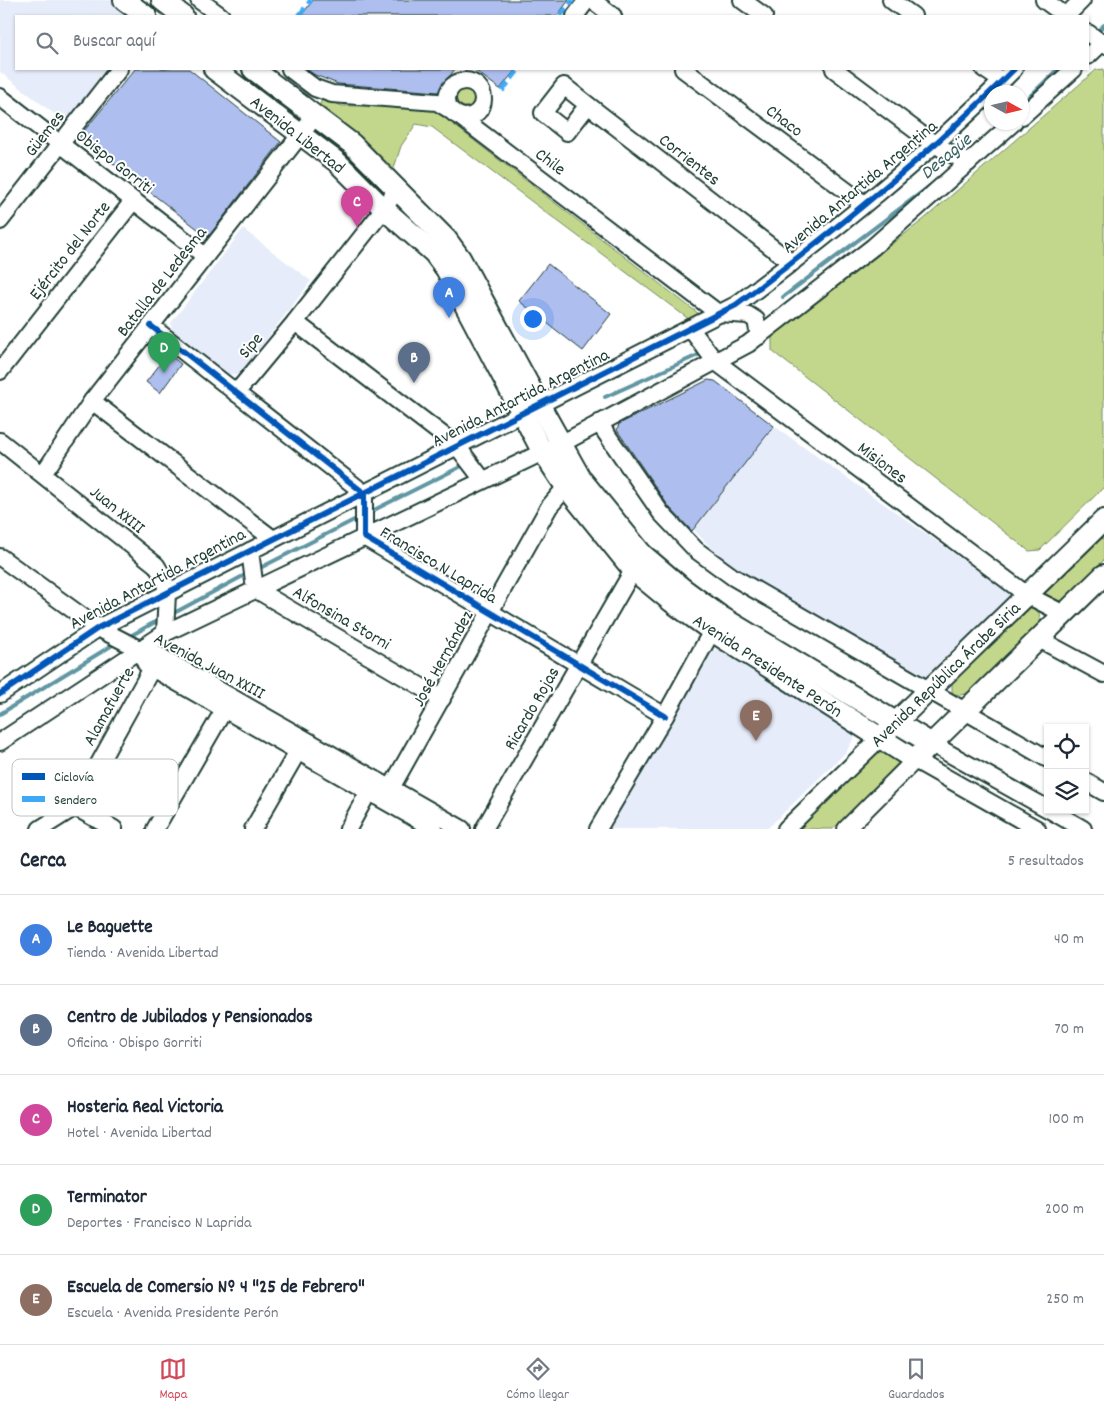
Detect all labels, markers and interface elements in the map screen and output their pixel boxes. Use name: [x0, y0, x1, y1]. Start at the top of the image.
search box: [15, 15, 1089, 70]
icon: search: [33, 29, 61, 57]
text: Buscar aquí: [73, 29, 155, 56]
north arrow: [984, 85, 1029, 130]
street label: Avenida Libertad: [244, 91, 349, 181]
street label: Chaco: [760, 100, 807, 144]
street label: Güemes: [20, 106, 72, 163]
street label: Avenida Antartida Argentina: [777, 115, 944, 260]
street label: Obispo Gorriti: [69, 124, 158, 201]
water label: Desagüe: [916, 127, 980, 187]
street label: Corrientes: [652, 129, 725, 193]
street label: Chile: [529, 143, 570, 183]
pin: C: [341, 186, 373, 227]
street label: Ejército del Norte: [24, 197, 118, 306]
street label: Batalla de Ledesma: [112, 222, 214, 343]
pin: A: [433, 277, 465, 318]
your location: [520, 306, 546, 332]
street label: Sipe: [234, 328, 270, 365]
pin: D: [148, 332, 180, 373]
pin: B: [398, 342, 430, 383]
street label: Avenida Antartida Argentina: [428, 343, 615, 455]
street label: Misiones: [851, 437, 912, 491]
street label: Juan XXIII: [83, 481, 150, 541]
street label: Francisco N Laprida: [374, 521, 502, 611]
street label: Avenida Antartida Argentina: [66, 523, 251, 637]
street label: Alfonsina Storni: [287, 581, 394, 657]
street label: Avenida República Árabe Siria: [866, 597, 1028, 754]
street label: José Hernández: [407, 606, 481, 712]
street label: Avenida Presidente Perón: [687, 609, 846, 725]
street label: Avenida Juan XXIII: [149, 627, 269, 707]
street label: Alamafuerte: [78, 663, 142, 751]
street label: Ricardo Rojas: [499, 663, 567, 756]
pin: E: [740, 700, 772, 741]
map controls: [1044, 724, 1089, 814]
button: locate: [1044, 724, 1089, 769]
legend: [12, 759, 178, 816]
text: Ciclovía: [54, 768, 94, 788]
button: layers: [1044, 769, 1089, 814]
text: Sendero: [54, 791, 97, 811]
text: Cerca: [20, 847, 66, 877]
text: 5 resultados: [1008, 850, 1084, 873]
text: Le Baguette: [67, 915, 153, 942]
text: A: [32, 928, 40, 951]
text: 40 m: [1054, 928, 1084, 951]
text: Tienda · Avenida Libertad: [67, 942, 219, 965]
text: Centro de Jubilados y Pensionados: [67, 1005, 313, 1032]
text: B: [32, 1018, 40, 1041]
text: 70 m: [1054, 1018, 1084, 1041]
text: Oficina · Obispo Gorriti: [67, 1032, 202, 1055]
text: Hosteria Real Victoria: [67, 1095, 223, 1122]
text: C: [32, 1108, 40, 1131]
text: 100 m: [1048, 1108, 1084, 1131]
text: Hotel · Avenida Libertad: [67, 1122, 212, 1145]
text: Terminator: [67, 1185, 147, 1212]
text: D: [32, 1198, 40, 1221]
text: 200 m: [1045, 1198, 1084, 1221]
text: Deportes · Francisco N Laprida: [67, 1212, 252, 1235]
text: Escuela de Comersio Nº 4 "25 de Febrero": [67, 1275, 365, 1302]
text: E: [32, 1288, 40, 1311]
text: 250 m: [1046, 1288, 1084, 1311]
text: Escuela · Avenida Presidente Perón: [67, 1302, 278, 1325]
tab: Mapa: [159, 1355, 187, 1405]
tab: Cómo llegar: [506, 1355, 569, 1405]
tab: Guardados: [888, 1355, 945, 1405]

